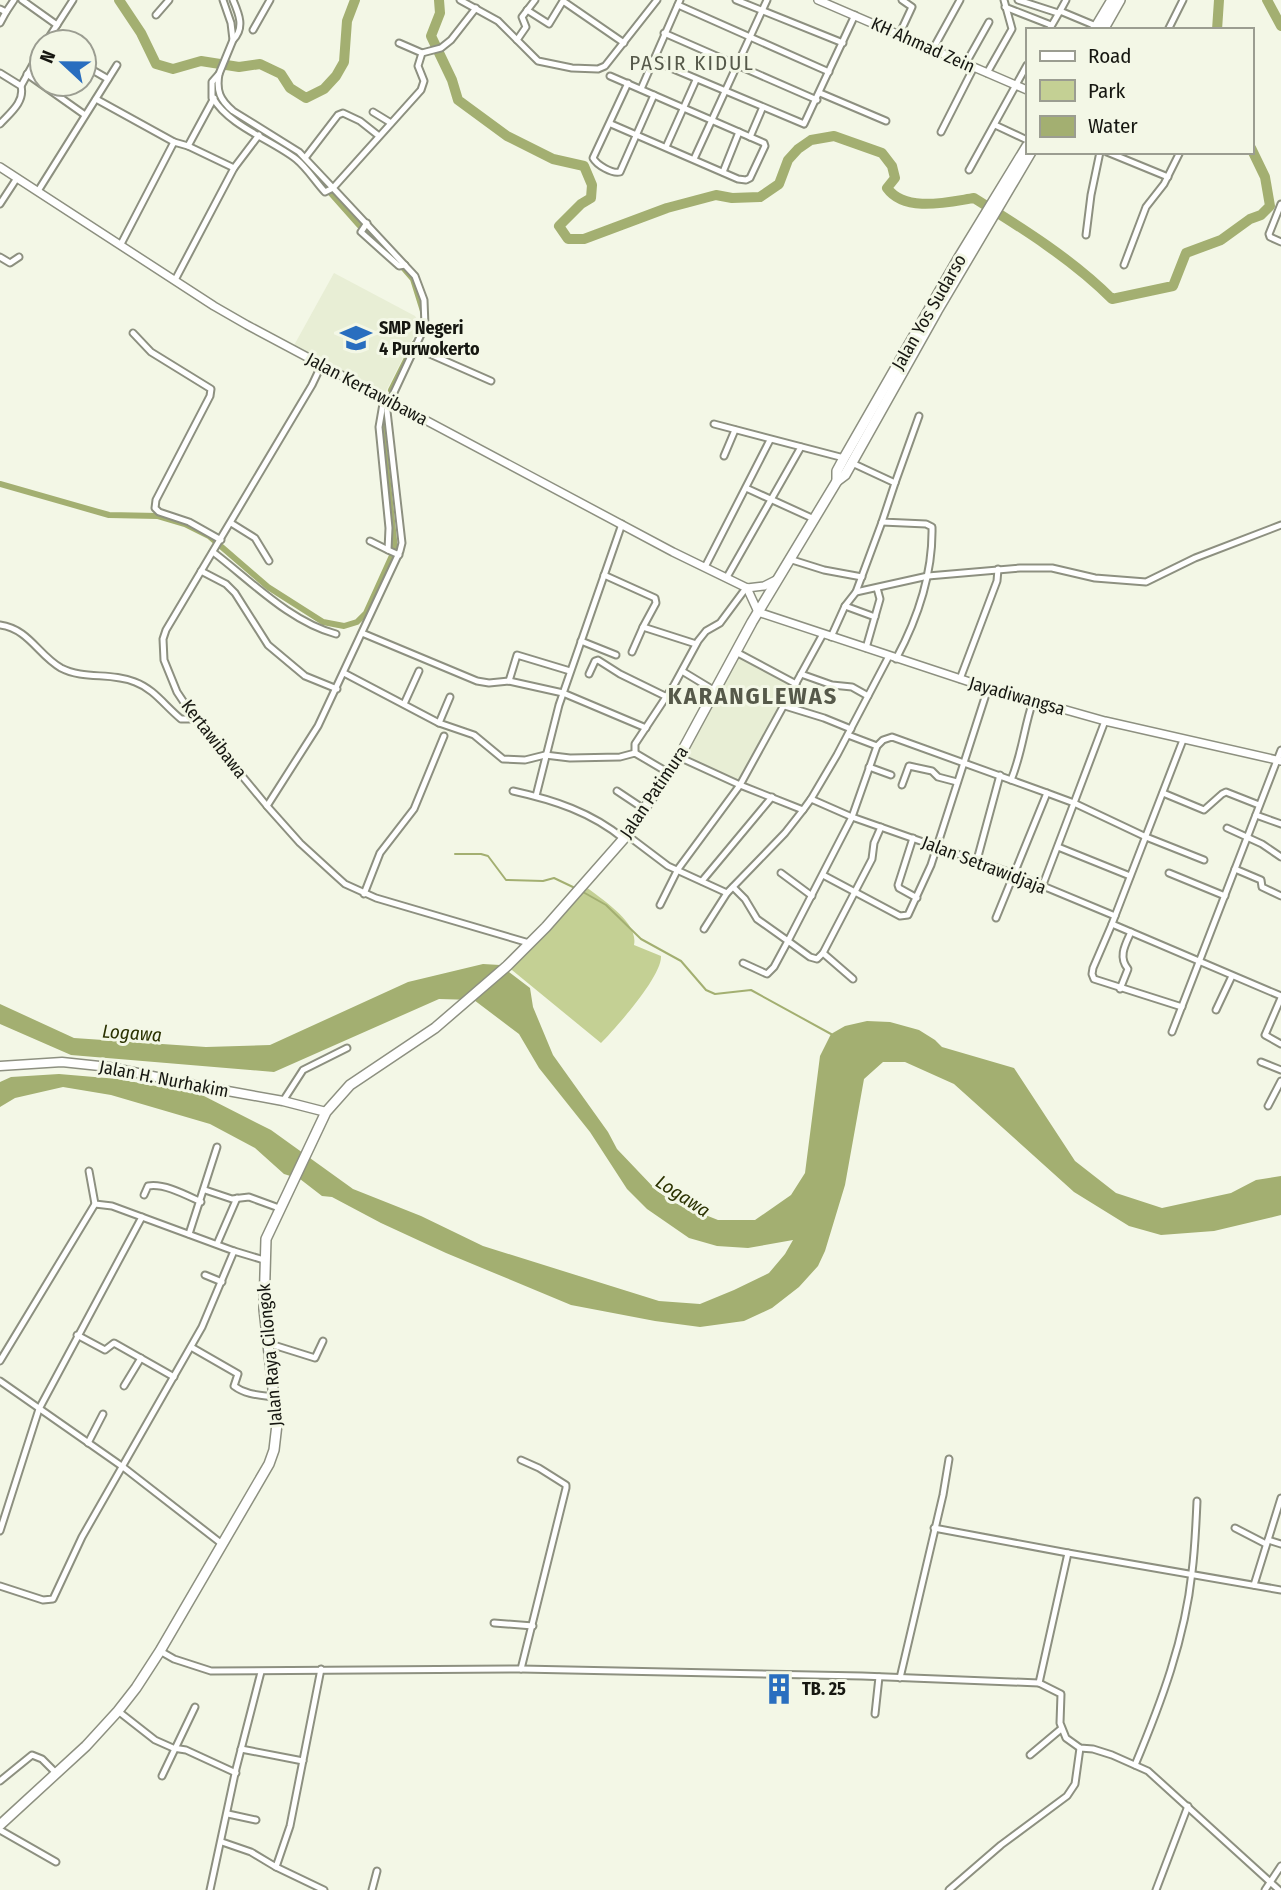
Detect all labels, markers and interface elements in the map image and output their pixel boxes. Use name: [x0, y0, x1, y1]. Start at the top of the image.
street label: KH Ahmad Zein: [868, 12, 978, 78]
north arrow: [28, 28, 98, 98]
legend: [1026, 28, 1253, 154]
text: Road: [1088, 43, 1132, 69]
text: N: [35, 47, 60, 66]
district label: PASIR KIDUL: [629, 50, 755, 76]
text: Park: [1088, 78, 1126, 104]
text: Water: [1088, 113, 1138, 139]
street label: Jalan Yos Sudarso: [887, 250, 971, 374]
place label: SMP Negeri 4 Purwokerto: [379, 317, 480, 360]
school or university icon: SMP Negeri 4 Purwokerto: [339, 321, 373, 355]
street label: Jalan Kertawibawa: [302, 348, 432, 430]
street label: Jayadiwangsa: [966, 672, 1068, 720]
district label: KARANGLEWAS: [668, 682, 838, 710]
street label: Kertawibawa: [176, 695, 252, 783]
street label: Jalan Patimura: [615, 742, 693, 842]
street label: Jalan Setrawidjaja: [919, 831, 1049, 899]
water label: Logawa: [101, 1019, 163, 1047]
street label: Jalan H. Nurhakim: [97, 1056, 231, 1102]
water label: Logawa: [652, 1170, 714, 1222]
street label: Jalan Raya Cilongok: [253, 1282, 287, 1427]
building icon: TB. 25: [762, 1672, 796, 1706]
place label: TB. 25: [802, 1678, 846, 1700]

